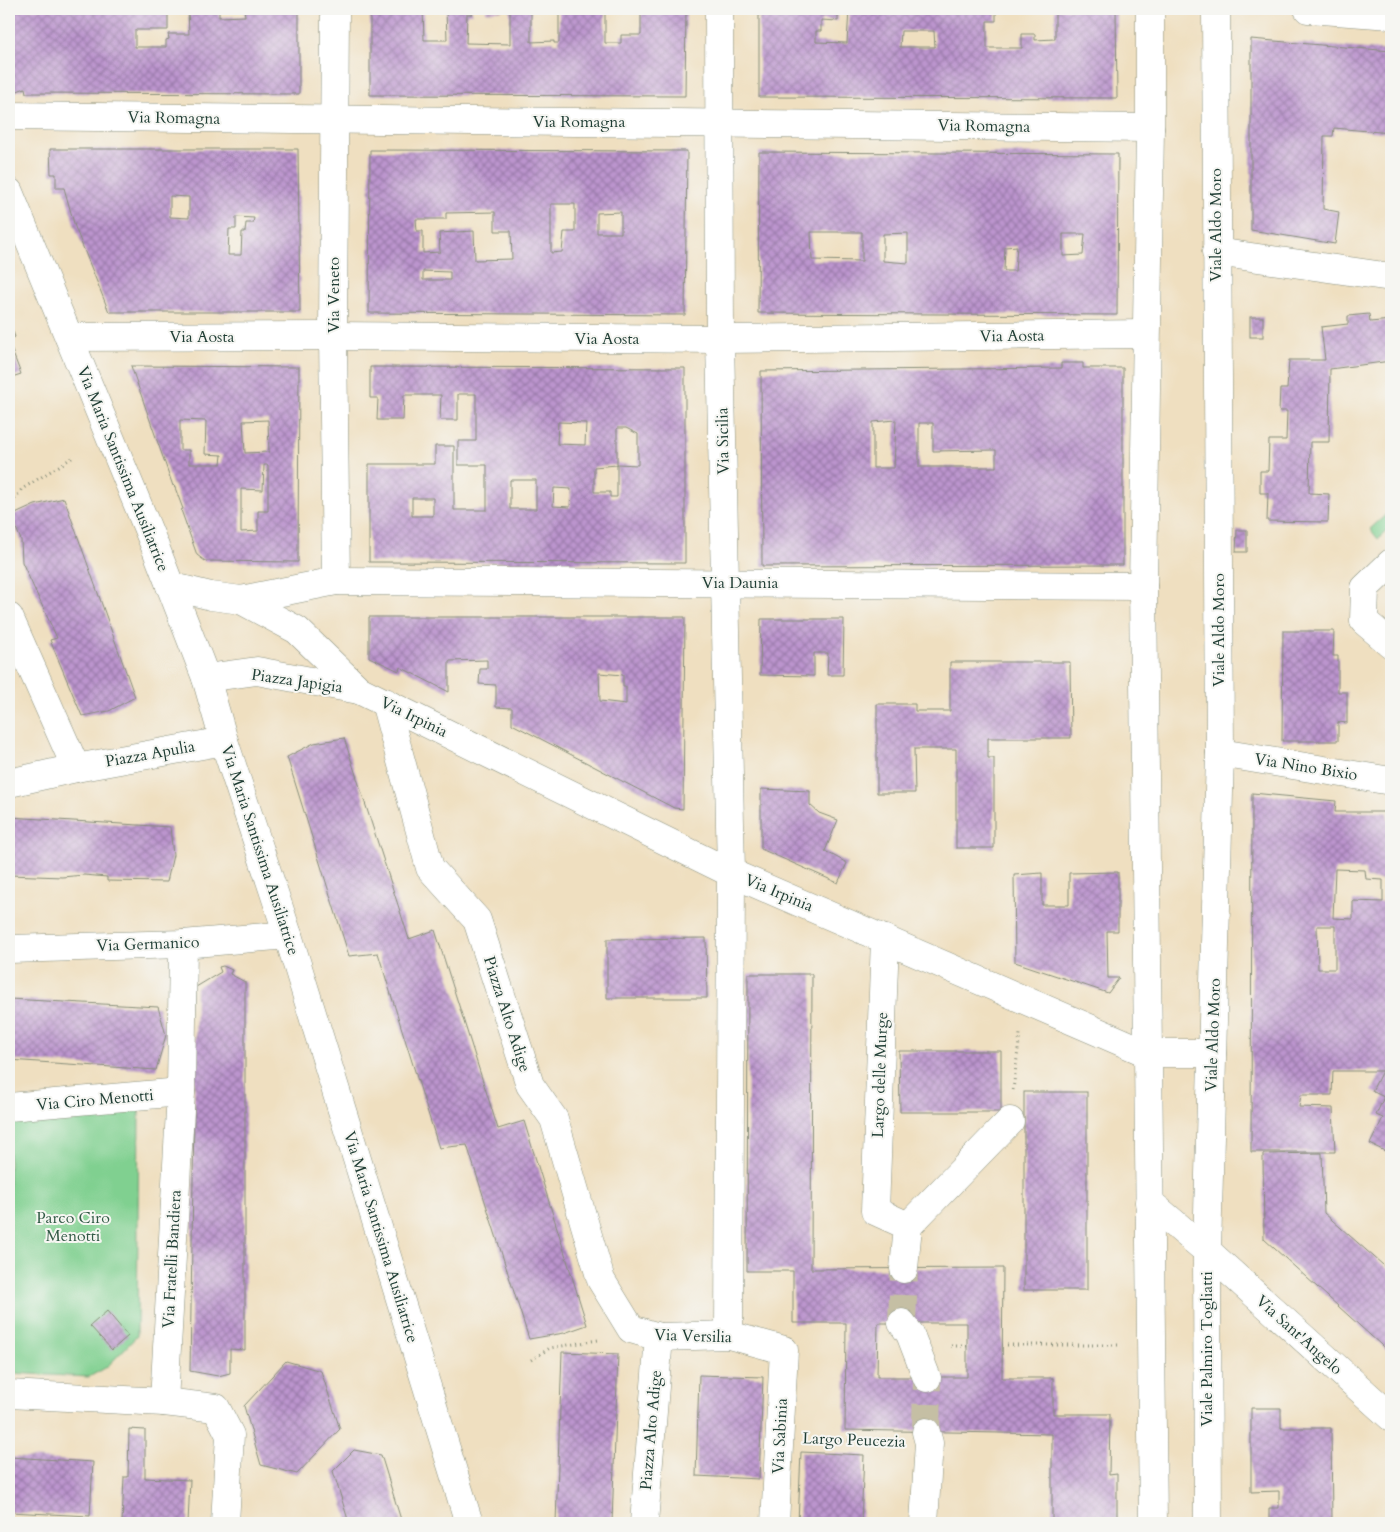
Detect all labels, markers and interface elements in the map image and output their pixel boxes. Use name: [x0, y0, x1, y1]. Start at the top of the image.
street label: Via Romagna: [128, 106, 221, 130]
street label: Via Romagna: [533, 111, 625, 133]
street label: Via Romagna: [938, 114, 1031, 138]
street label: Viale Aldo Moro: [1205, 168, 1227, 282]
street label: Via Veneto: [323, 256, 345, 333]
street label: Via Aosta: [979, 324, 1045, 348]
street label: Via Aosta: [170, 326, 234, 348]
street label: Via Aosta: [575, 328, 639, 350]
street label: Via Maria Santissima Ausiliatrice: [72, 363, 174, 575]
street label: Via Sicilia: [711, 407, 735, 475]
street label: Via Daunia: [702, 572, 778, 594]
street label: Viale Aldo Moro: [1208, 573, 1230, 687]
street label: Piazza Japigia: [250, 664, 344, 698]
street label: Via Irpinia: [377, 691, 451, 743]
street label: Piazza Apulia: [104, 735, 197, 773]
street label: Via Maria Santissima Ausiliatrice: [216, 742, 304, 958]
street label: Via Nino Bixio: [1253, 748, 1359, 786]
street label: Via Irpinia: [741, 869, 817, 917]
street label: Via Germanico: [96, 931, 200, 957]
street label: Piazza Alto Adige: [478, 953, 536, 1075]
street label: Viale Aldo Moro: [1200, 977, 1226, 1092]
street label: Largo delle Murge: [867, 1012, 893, 1138]
street label: Via Ciro Menotti: [35, 1084, 155, 1116]
street label: Via Maria Santissima Ausiliatrice: [338, 1129, 424, 1345]
street label: Via Fratelli Bandiera: [157, 1189, 187, 1329]
park label: Parco Ciro Menotti: [36, 1207, 110, 1247]
street label: Viale Palmiro Togliatti: [1196, 1271, 1218, 1427]
street label: Via Sant'Angelo: [1251, 1290, 1347, 1380]
street label: Via Versilia: [654, 1324, 732, 1348]
street label: Piazza Alto Adige: [635, 1369, 667, 1491]
street label: Via Sabinia: [767, 1397, 793, 1475]
street label: Largo Peucezia: [802, 1427, 906, 1453]

